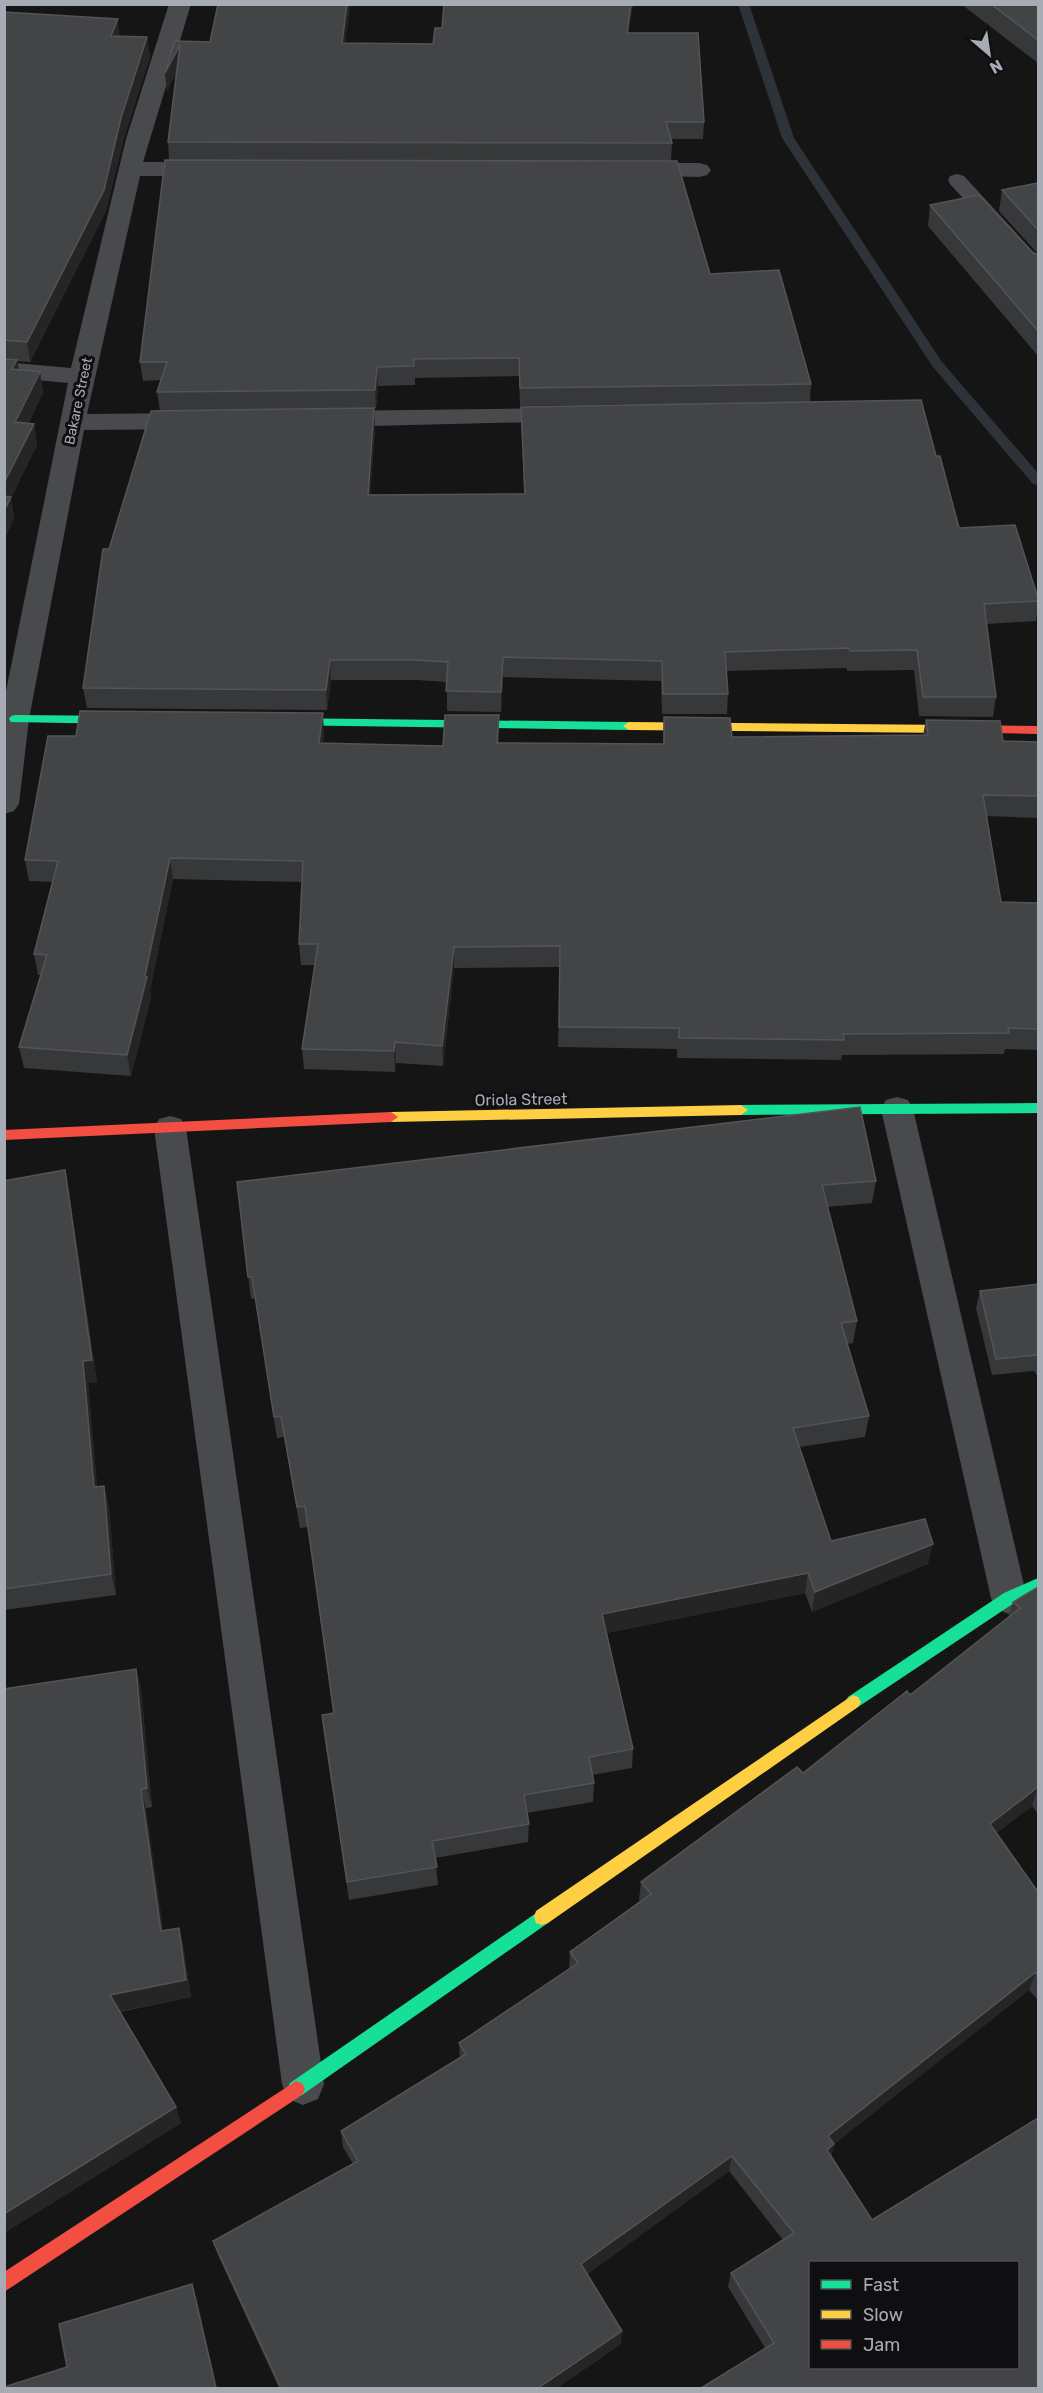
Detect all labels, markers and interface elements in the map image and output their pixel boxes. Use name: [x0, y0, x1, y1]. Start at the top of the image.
north arrow: [959, 24, 1019, 84]
text: N: [986, 56, 1006, 78]
street label: Bakare Street: [61, 355, 96, 446]
street label: Oriola Street: [474, 1089, 568, 1110]
legend: [809, 2261, 1019, 2369]
text: Fast: [863, 2274, 899, 2296]
text: Slow: [863, 2304, 903, 2326]
text: Jam: [863, 2334, 900, 2356]

